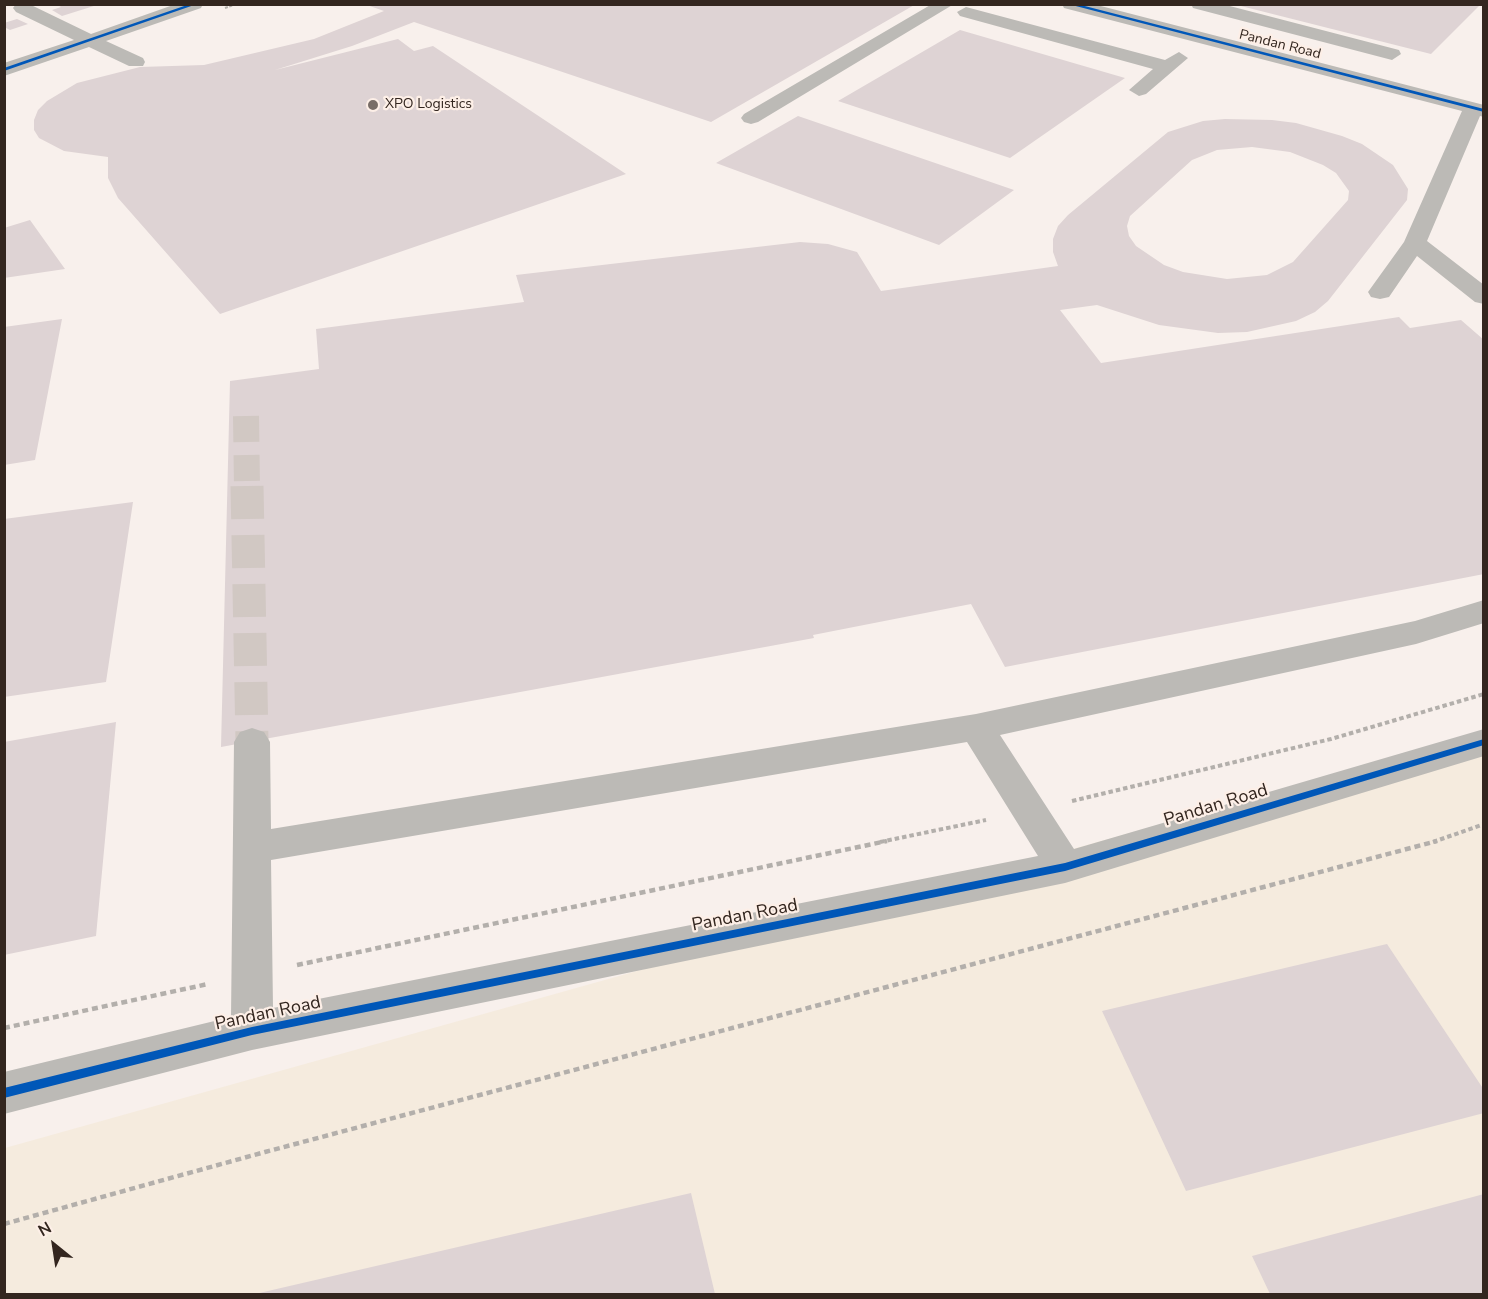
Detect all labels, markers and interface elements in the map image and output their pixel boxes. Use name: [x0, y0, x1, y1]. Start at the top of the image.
street label: Pandan Road: [1237, 27, 1323, 63]
place label: XPO Logistics: [385, 97, 472, 113]
marker: XPO Logistics: [366, 98, 380, 112]
street label: Pandan Road: [1161, 780, 1271, 832]
street label: Pandan Road: [690, 895, 800, 937]
street label: Pandan Road: [213, 992, 323, 1036]
north arrow: [24, 1215, 84, 1275]
text: N: [34, 1217, 56, 1242]

